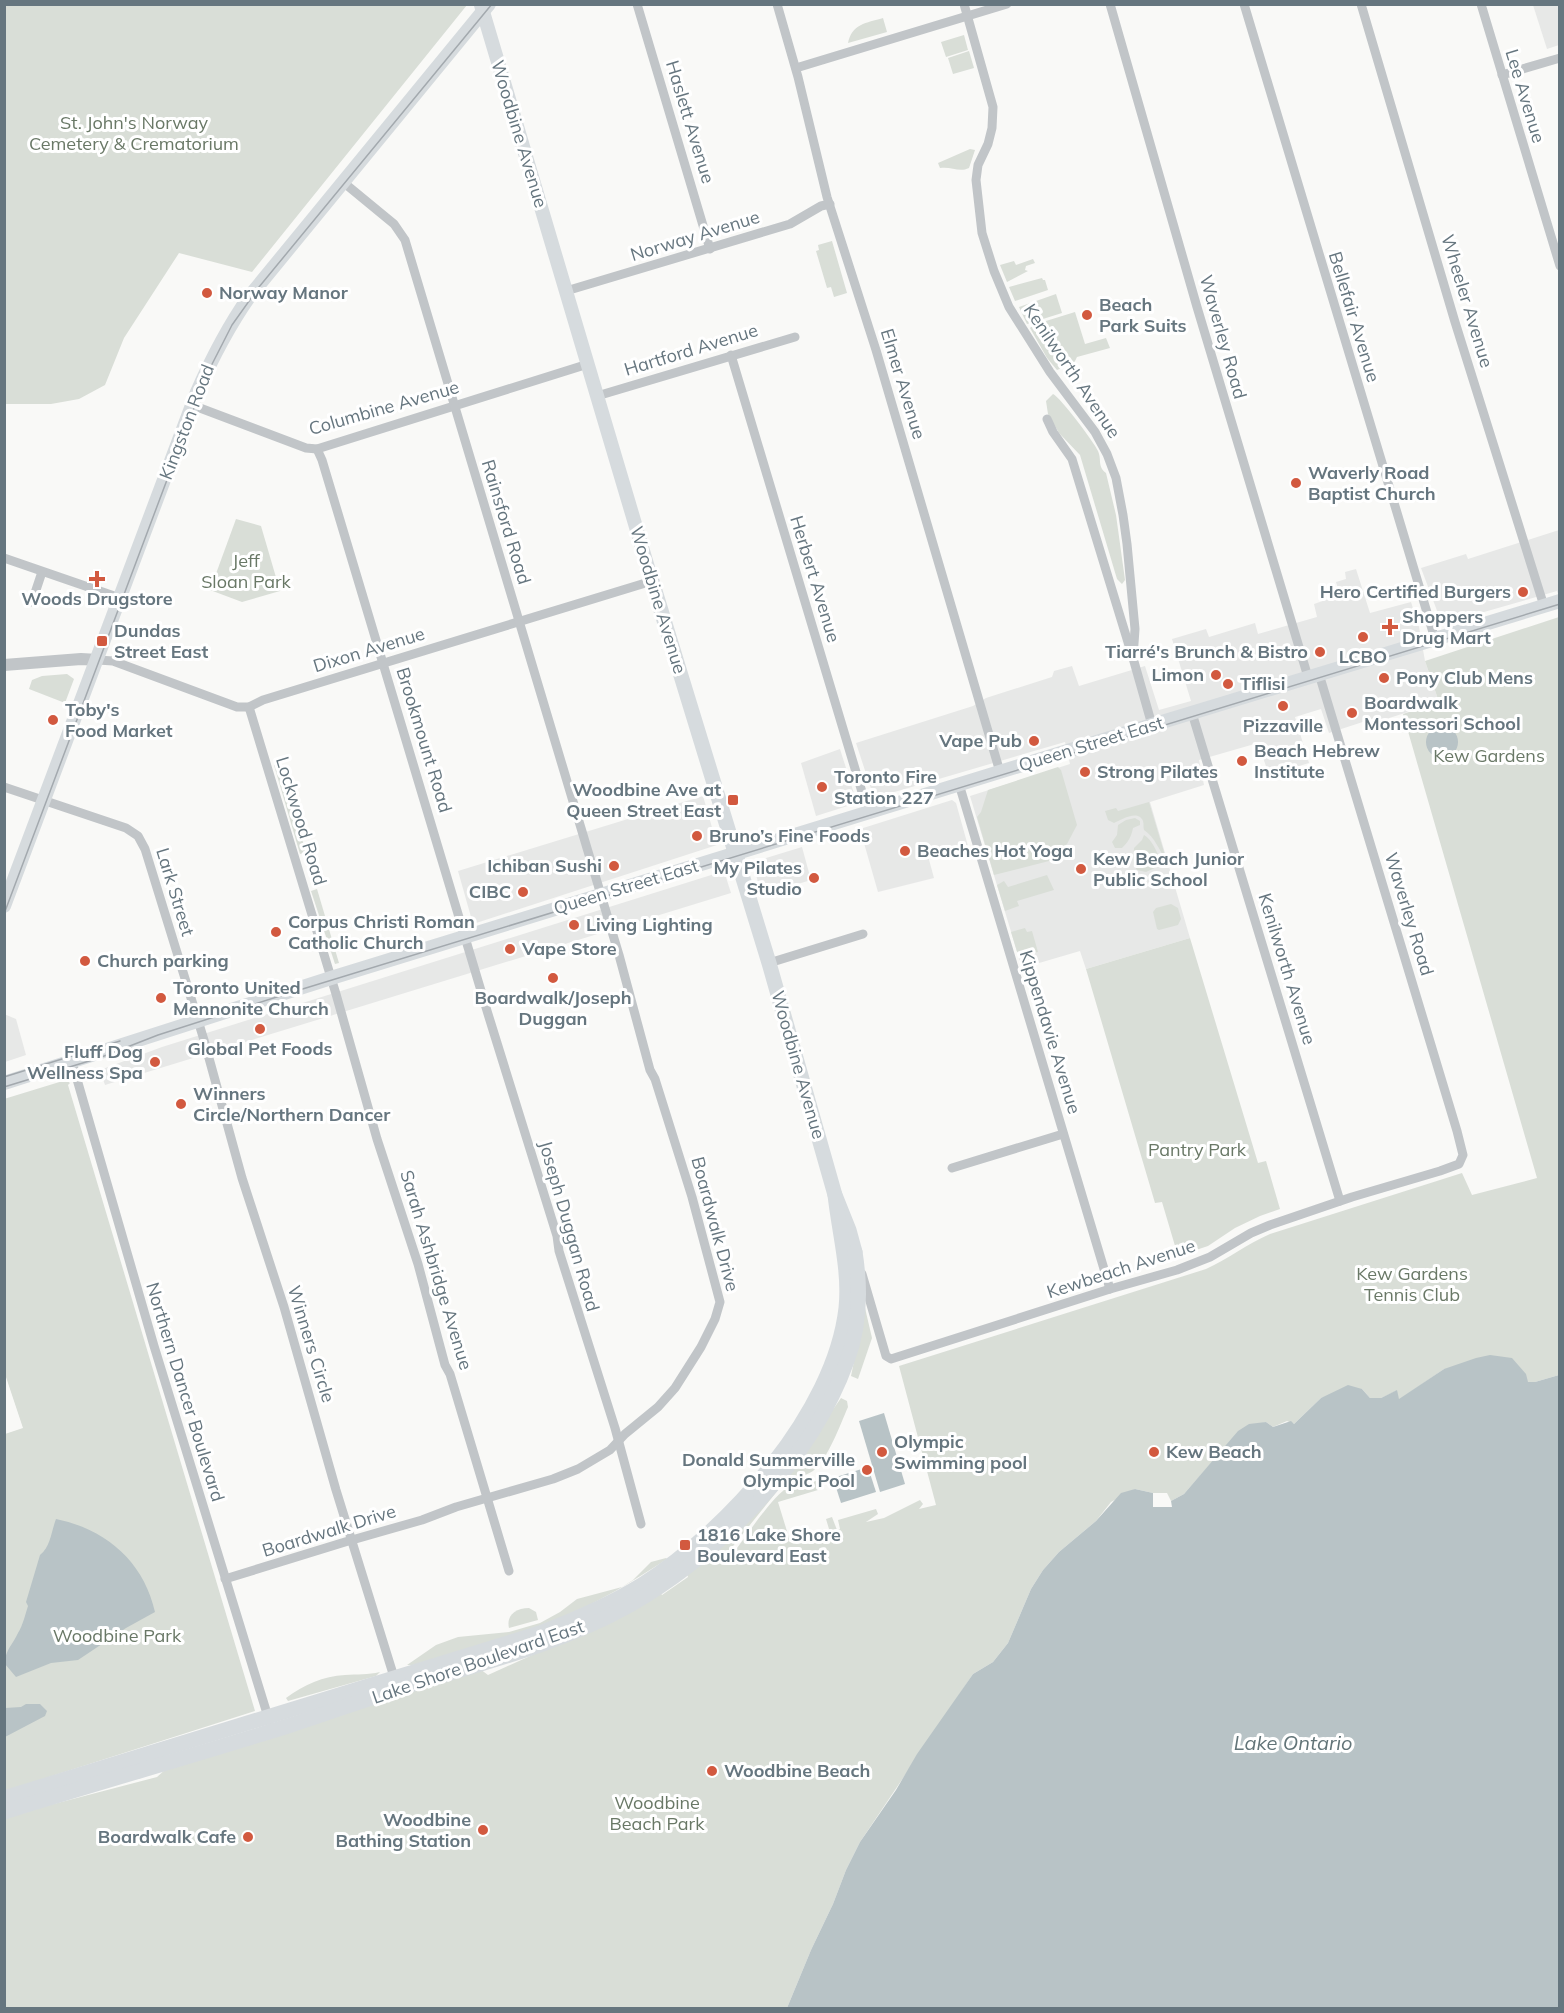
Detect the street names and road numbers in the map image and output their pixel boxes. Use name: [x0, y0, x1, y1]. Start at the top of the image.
street label: Lee Avenue: [1500, 46, 1551, 145]
street label: Woodbine Avenue: [486, 57, 553, 210]
street label: Haslett Avenue: [661, 58, 720, 186]
street label: Norway Avenue: [627, 205, 762, 266]
street label: Wheeler Avenue: [1436, 231, 1499, 370]
street label: Bellefair Avenue: [1324, 249, 1385, 385]
street label: Waverley Road: [1195, 272, 1252, 401]
street label: Kenilworth Avenue: [1019, 299, 1126, 442]
street label: Hartford Avenue: [621, 318, 761, 381]
street label: Elmer Avenue: [876, 326, 931, 442]
street label: Kingston Road: [154, 361, 219, 483]
street label: Columbine Avenue: [306, 375, 462, 440]
street label: Rainsford Road: [477, 457, 536, 587]
street label: Herbert Avenue: [785, 513, 846, 645]
street label: Woodbine Avenue: [625, 523, 692, 676]
street label: Dixon Avenue: [310, 622, 427, 677]
street label: Brookmount Road: [391, 664, 457, 815]
street label: Queen Street East: [1016, 711, 1166, 776]
street label: Lockwood Road: [271, 754, 332, 888]
street label: Lark Street: [151, 845, 200, 939]
street label: Waverley Road: [1380, 849, 1439, 978]
street label: Queen Street East: [551, 854, 701, 919]
street label: Kenilworth Avenue: [1254, 890, 1321, 1047]
street label: Kippendavie Avenue: [1015, 947, 1086, 1117]
street label: Woodbine Avenue: [766, 988, 831, 1142]
street label: Joseph Duggan Road: [534, 1138, 605, 1314]
street label: Boardwalk Drive: [686, 1154, 745, 1294]
street label: Sarah Ashbridge Avenue: [395, 1167, 478, 1372]
street label: Kewbeach Avenue: [1044, 1234, 1198, 1303]
street label: Northern Dancer Boulevard: [141, 1279, 230, 1504]
street label: Winners Circle: [283, 1283, 340, 1405]
street label: Boardwalk Drive: [259, 1499, 398, 1562]
street label: Lake Shore Boulevard East: [369, 1614, 587, 1709]

